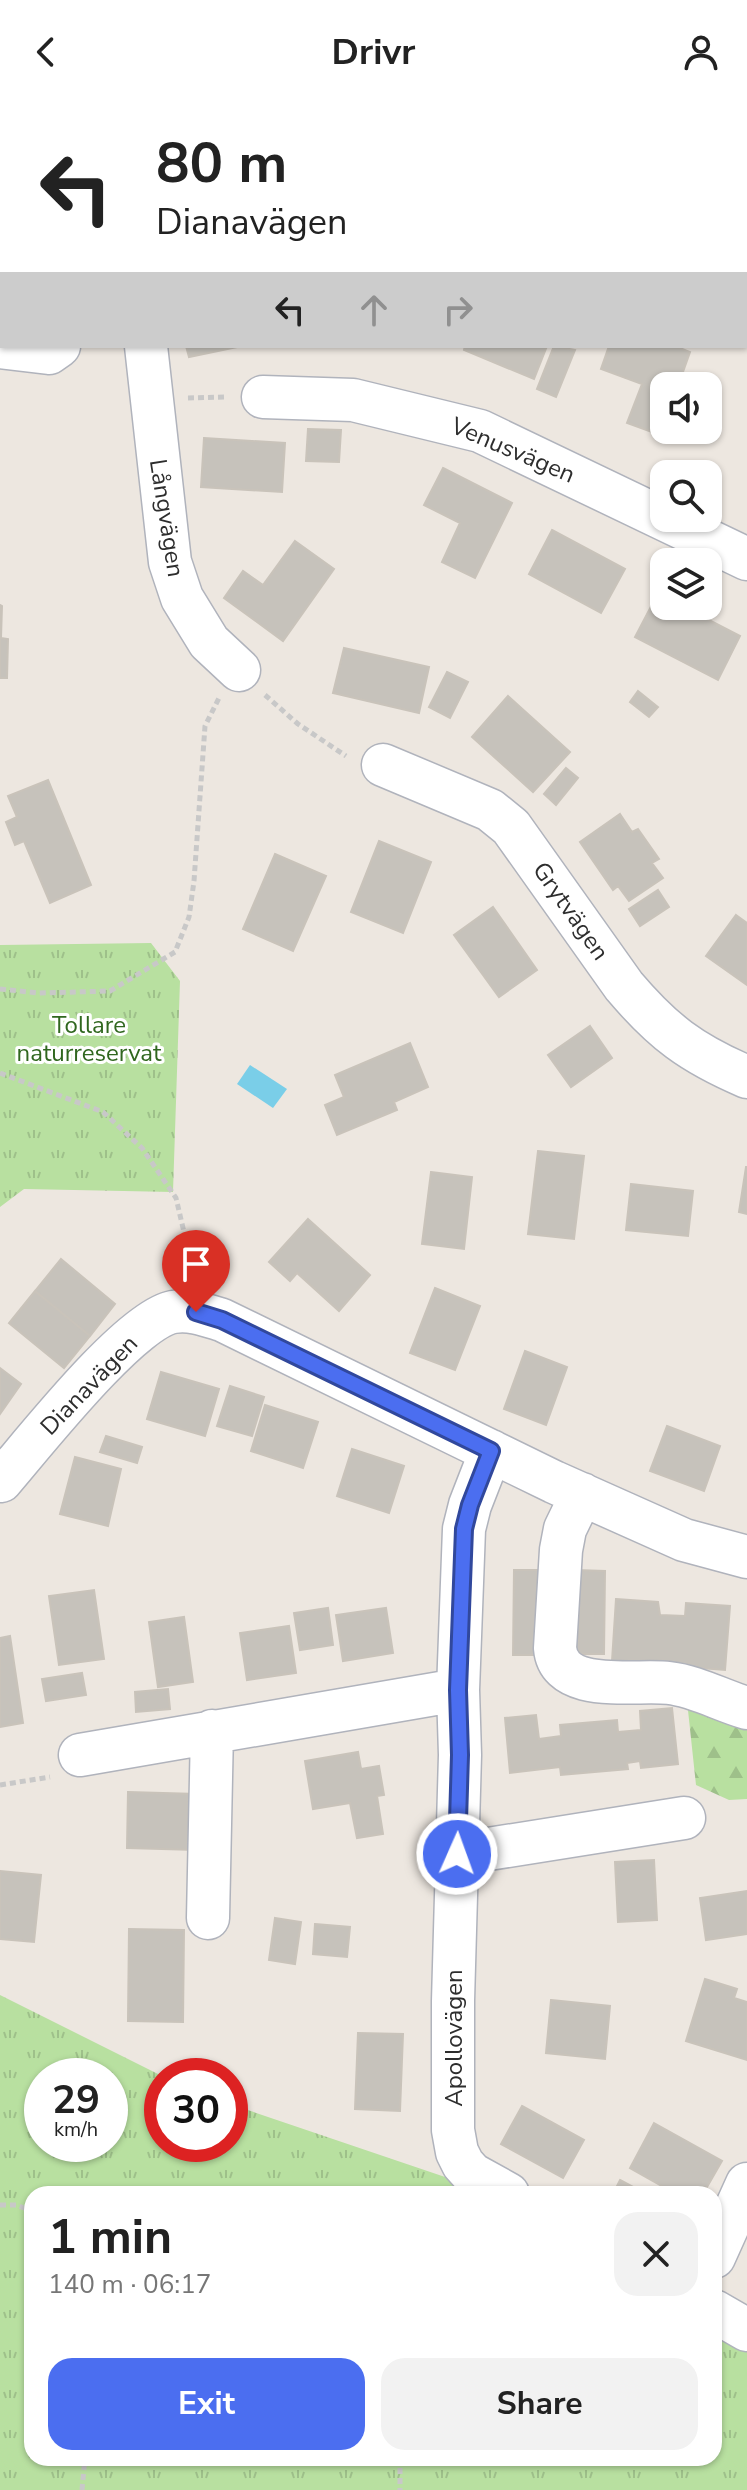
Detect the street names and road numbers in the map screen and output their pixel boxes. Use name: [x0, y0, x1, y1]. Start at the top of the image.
street label: Venusvägen: [445, 409, 580, 490]
street label: Långvägen: [142, 457, 192, 579]
street label: Grytvägen: [525, 855, 617, 967]
street label: Dianavägen: [33, 1328, 145, 1442]
street label: Apollovägen: [438, 1969, 470, 2107]

